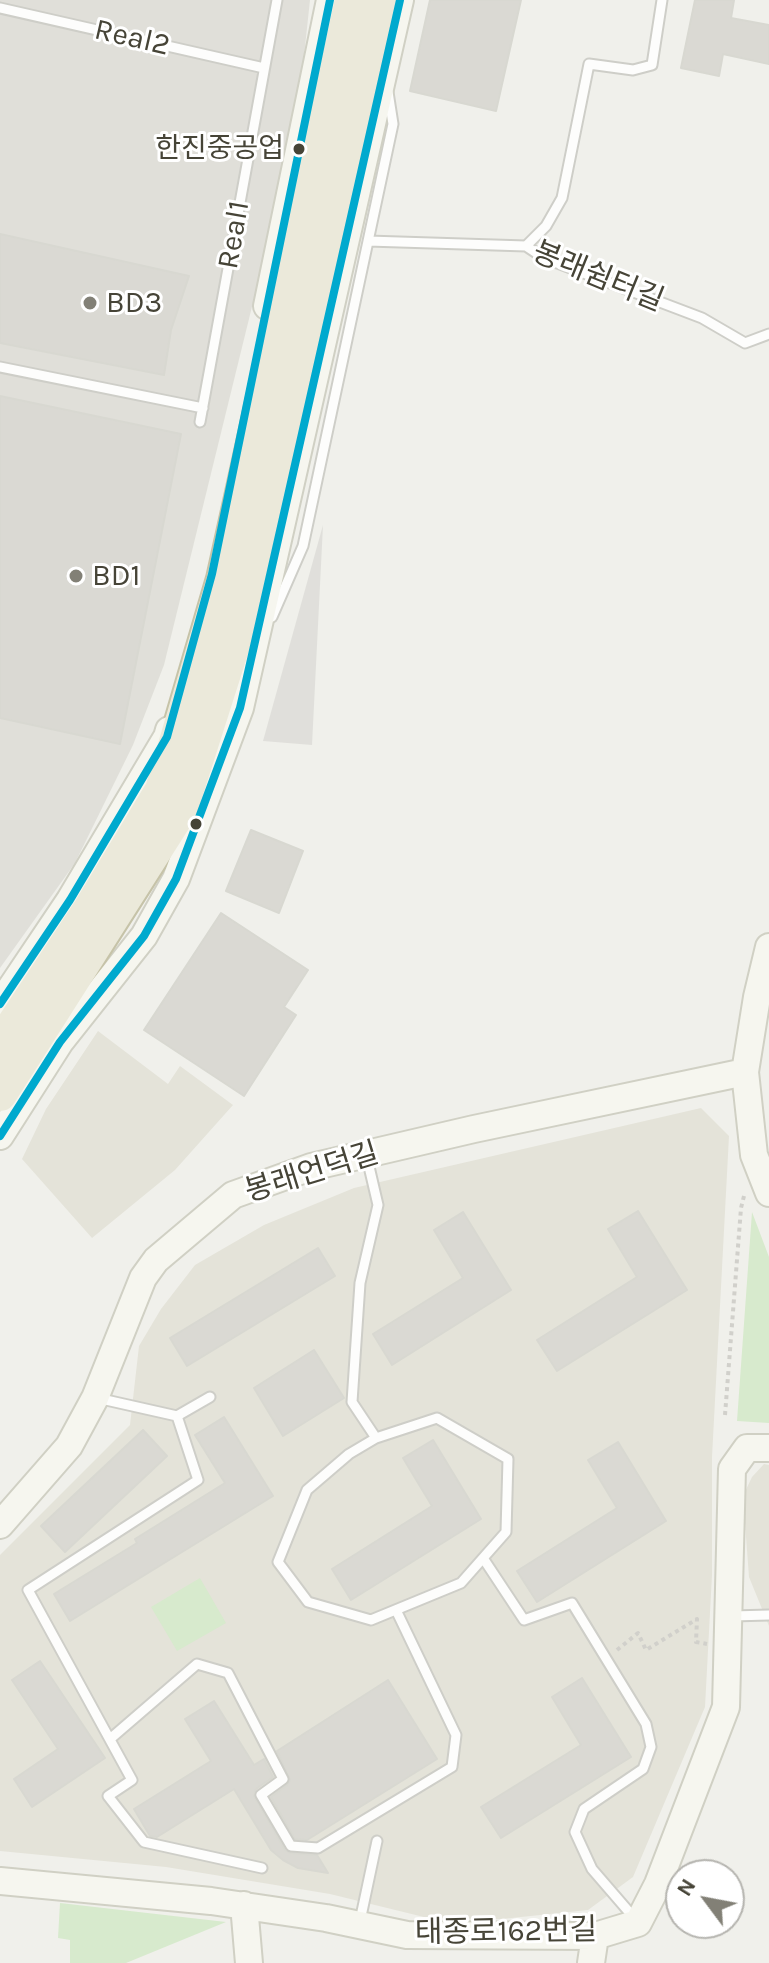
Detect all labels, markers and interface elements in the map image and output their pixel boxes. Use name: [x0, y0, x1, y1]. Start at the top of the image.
street label: Real2: [91, 12, 173, 64]
place label: 한진중공업: [155, 132, 284, 166]
marker: 한진중공업: [291, 141, 307, 157]
street label: Real1: [210, 198, 258, 272]
street label: 봉래쉼터길: [527, 234, 669, 320]
place label: BD3: [106, 285, 162, 321]
marker: BD3: [81, 294, 99, 312]
place label: BD1: [92, 558, 140, 594]
marker: BD1: [67, 567, 85, 585]
unlabelled marker: [188, 816, 204, 832]
street label: 봉래언덕길: [241, 1136, 383, 1210]
north arrow: [665, 1859, 745, 1939]
text: N: [671, 1874, 702, 1901]
street label: 태종로162번길: [414, 1912, 598, 1952]

